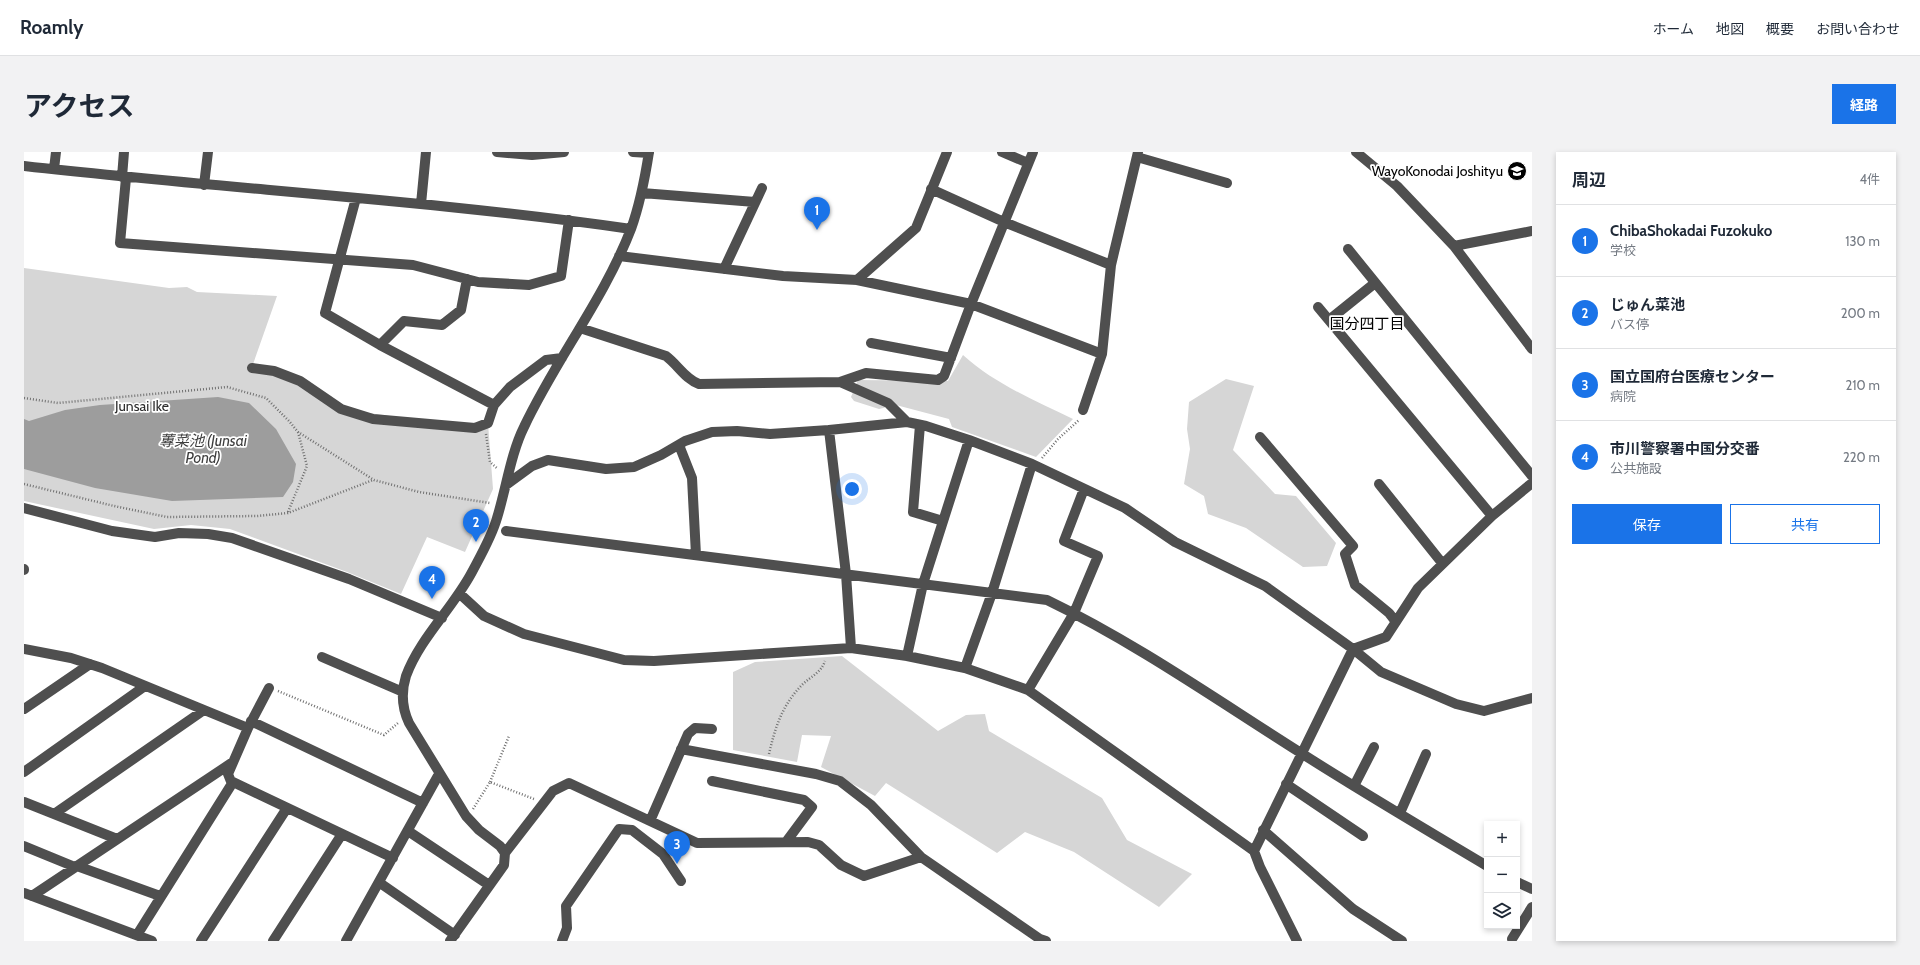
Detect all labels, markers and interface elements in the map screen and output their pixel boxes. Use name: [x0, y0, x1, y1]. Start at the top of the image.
text: Roamly: [20, 16, 83, 39]
text: ホーム: [1652, 20, 1694, 38]
text: 地図: [1716, 20, 1744, 38]
text: 概要: [1766, 20, 1794, 38]
text: お問い合わせ: [1816, 20, 1900, 38]
button: 経路: [1832, 84, 1896, 124]
text: アクセス: [24, 89, 135, 123]
school or university icon: WayoKonodai Joshityu: [1506, 160, 1528, 182]
place label: WayoKonodai Joshityu: [1372, 162, 1503, 180]
text: 周辺: [1572, 170, 1606, 190]
text: 4件: [1859, 171, 1880, 187]
pin: 1: [804, 197, 830, 230]
text: ChibaShokadai Fuzokuko: [1610, 222, 1772, 240]
text: 1: [1583, 233, 1587, 249]
text: 130 m: [1845, 233, 1880, 249]
text: 学校: [1610, 242, 1636, 258]
text: じゅん菜池: [1610, 296, 1685, 314]
text: 2: [1582, 305, 1588, 321]
text: 200 m: [1841, 305, 1880, 321]
district label: 国分四丁目: [1329, 315, 1405, 333]
text: バス停: [1610, 316, 1649, 332]
text: 国立国府台医療センター: [1610, 368, 1775, 386]
text: 3: [1581, 377, 1589, 393]
text: 210 m: [1846, 377, 1880, 393]
text: 病院: [1610, 388, 1636, 404]
park label: Junsai Ike: [114, 397, 169, 415]
water label: 蓴菜池 (Junsai Pond): [159, 432, 248, 467]
text: 市川警察署中国分交番: [1610, 440, 1760, 458]
text: 4: [1581, 449, 1589, 465]
text: 220 m: [1843, 449, 1880, 465]
text: 公共施設: [1610, 460, 1662, 476]
your location: [842, 479, 862, 499]
button: 保存: [1572, 504, 1722, 544]
button: 共有: [1730, 504, 1880, 544]
pin: 2: [463, 509, 489, 542]
pin: 4: [419, 566, 445, 599]
map controls: [1484, 821, 1520, 929]
button: +: [1484, 821, 1520, 857]
pin: 3: [664, 831, 690, 864]
button: −: [1484, 857, 1520, 893]
button: layers: [1484, 893, 1520, 929]

